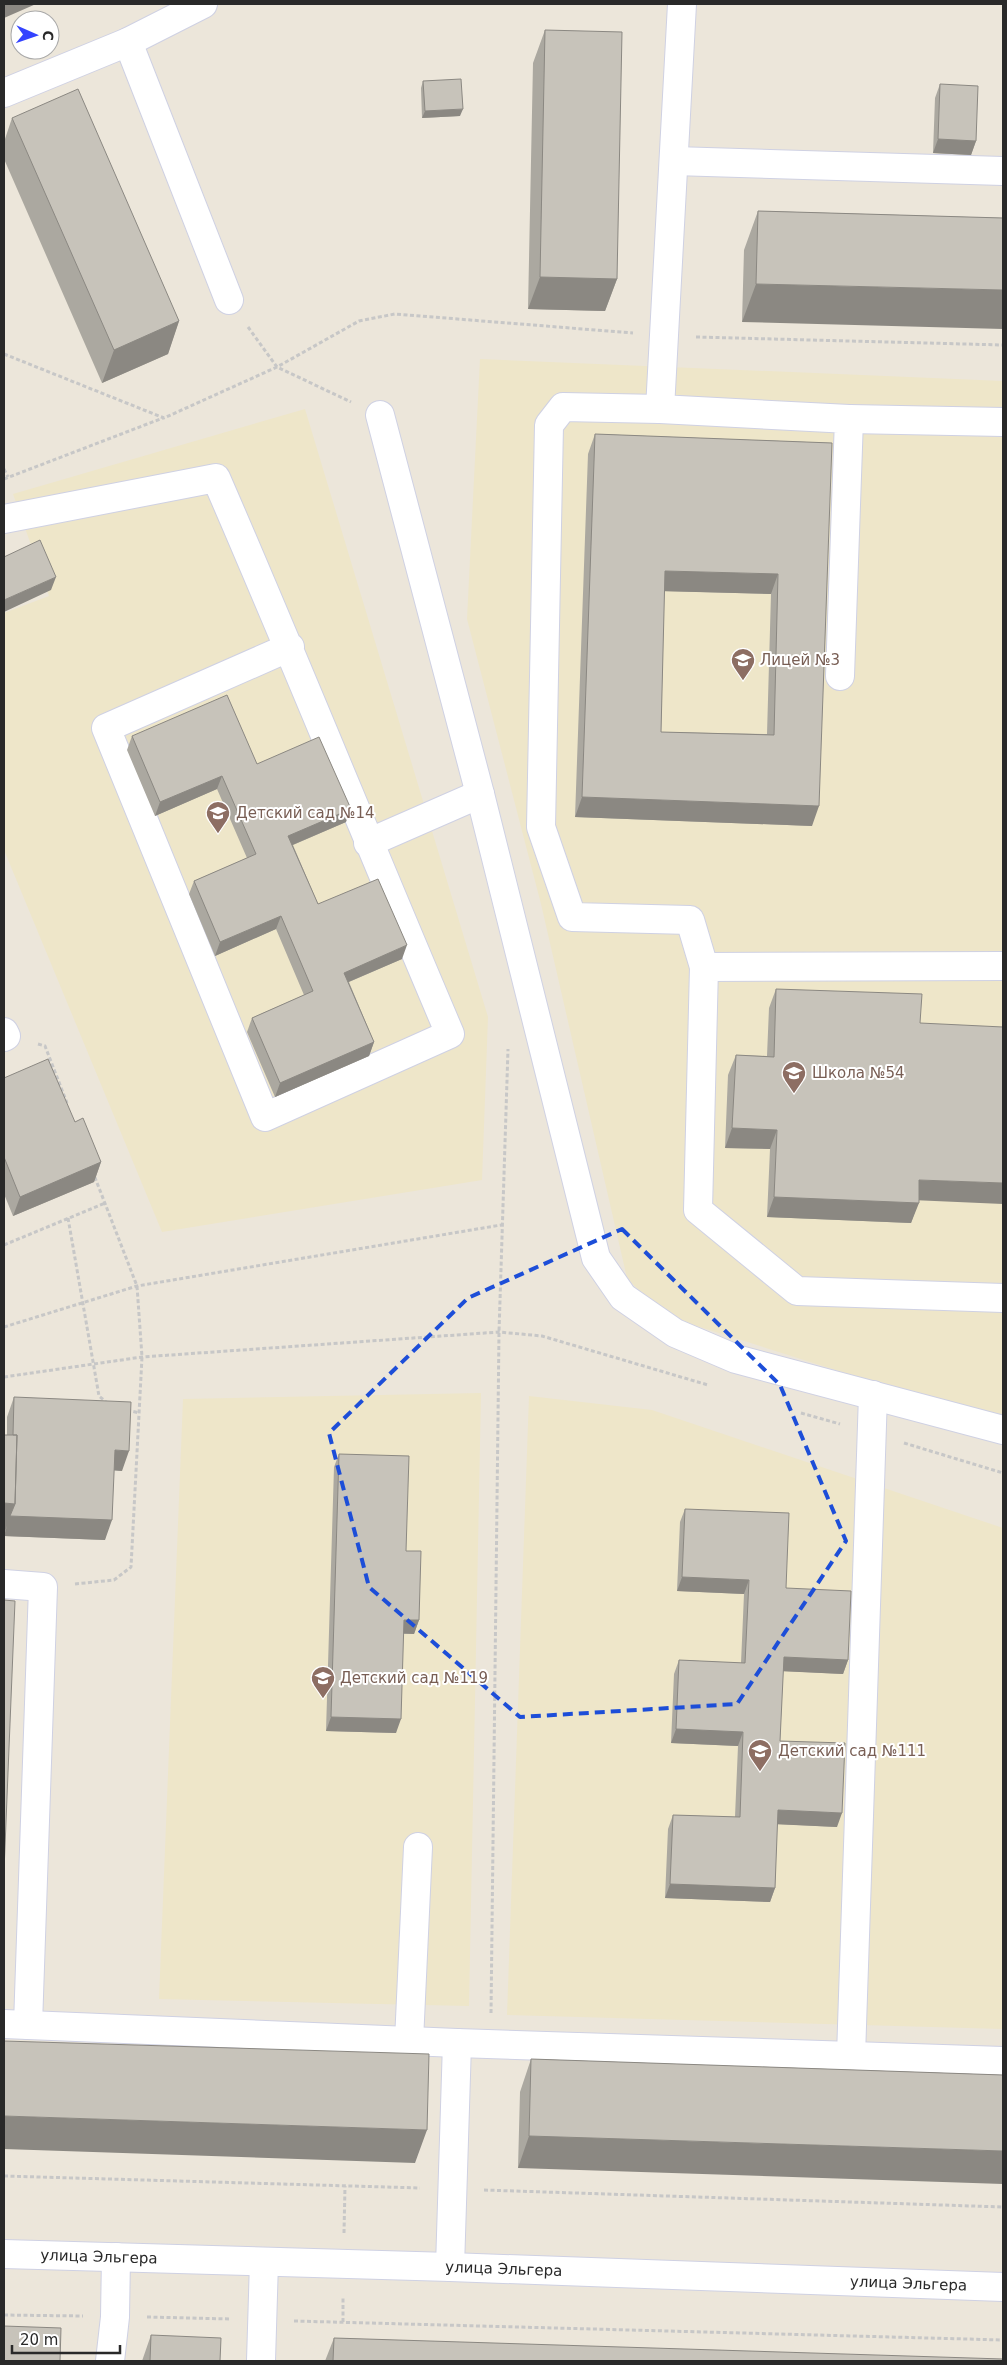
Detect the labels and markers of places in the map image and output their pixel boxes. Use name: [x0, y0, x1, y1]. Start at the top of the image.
school or university icon: Лицей №3: [730, 647, 756, 681]
place label: Лицей №3: [760, 651, 840, 669]
school or university icon: Детский сад №14: [205, 800, 231, 834]
place label: Детский сад №14: [236, 804, 375, 822]
school or university icon: Школа №54: [781, 1060, 807, 1094]
place label: Школа №54: [812, 1064, 905, 1082]
school or university icon: Детский сад №119: [310, 1665, 336, 1699]
place label: Детский сад №119: [340, 1669, 488, 1687]
school or university icon: Детский сад №111: [747, 1738, 773, 1772]
place label: Детский сад №111: [778, 1742, 926, 1760]

